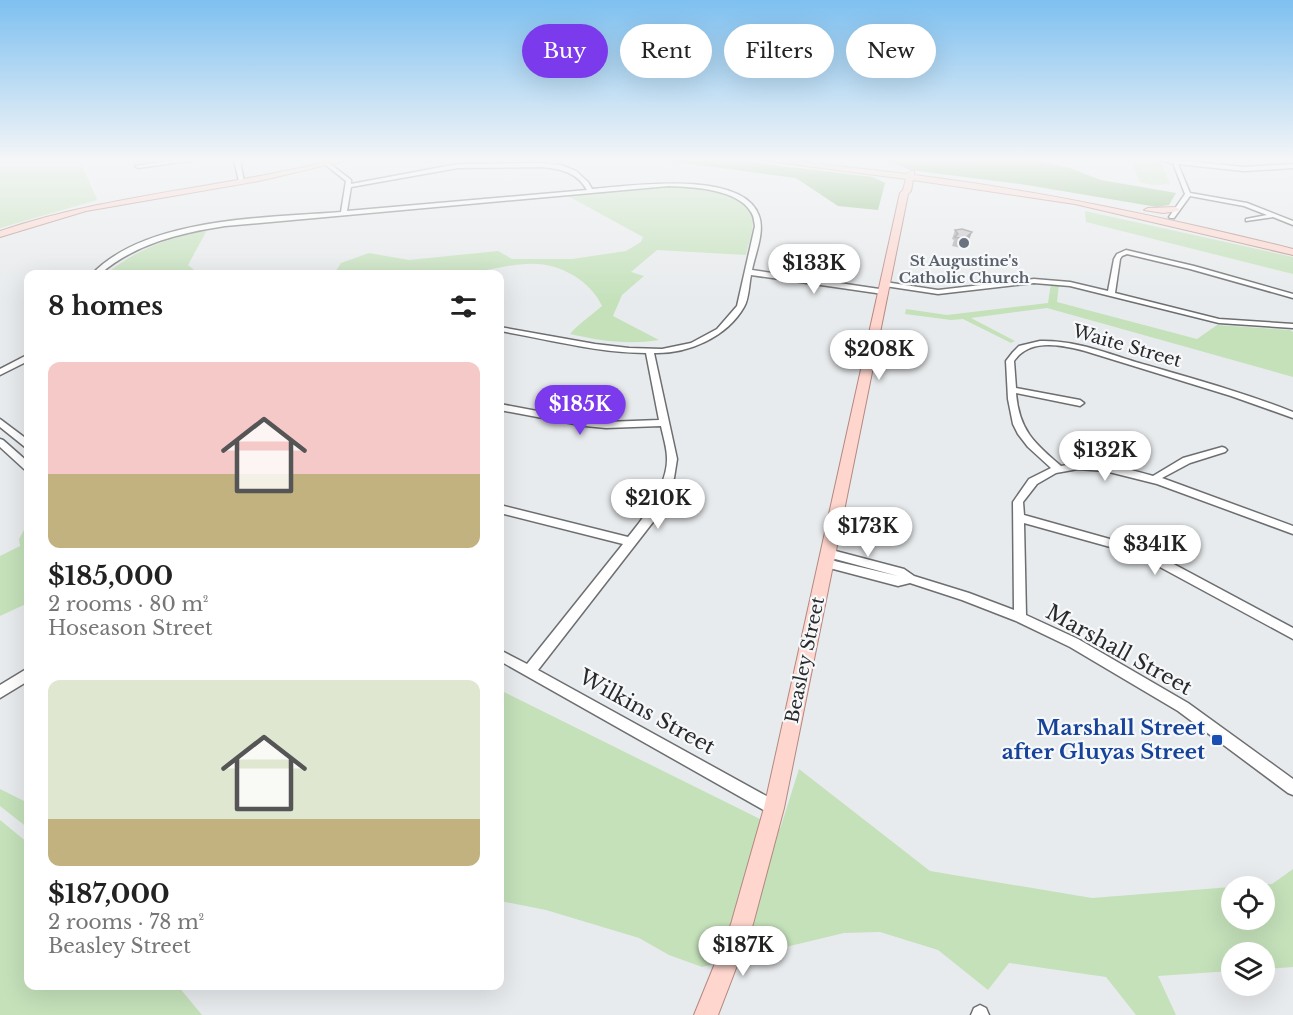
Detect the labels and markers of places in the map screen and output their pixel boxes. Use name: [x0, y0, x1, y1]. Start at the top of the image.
marker: St Augustine's Catholic Church: [957, 236, 971, 250]
pin: $133K: [772, 244, 856, 295]
place label: St Augustine's Catholic Church: [899, 251, 1030, 287]
pin: $208K: [837, 330, 921, 381]
pin: $185K: [538, 385, 622, 436]
pin: $132K: [1063, 431, 1147, 482]
pin: $210K: [616, 479, 700, 530]
pin: $173K: [826, 507, 910, 558]
pin: $341K: [1113, 525, 1197, 576]
place label: Marshall Street after Gluyas Street: [1002, 715, 1205, 765]
marker: Marshall Street after Gluyas Street: [1210, 733, 1224, 747]
pin: $187K: [701, 926, 785, 977]

